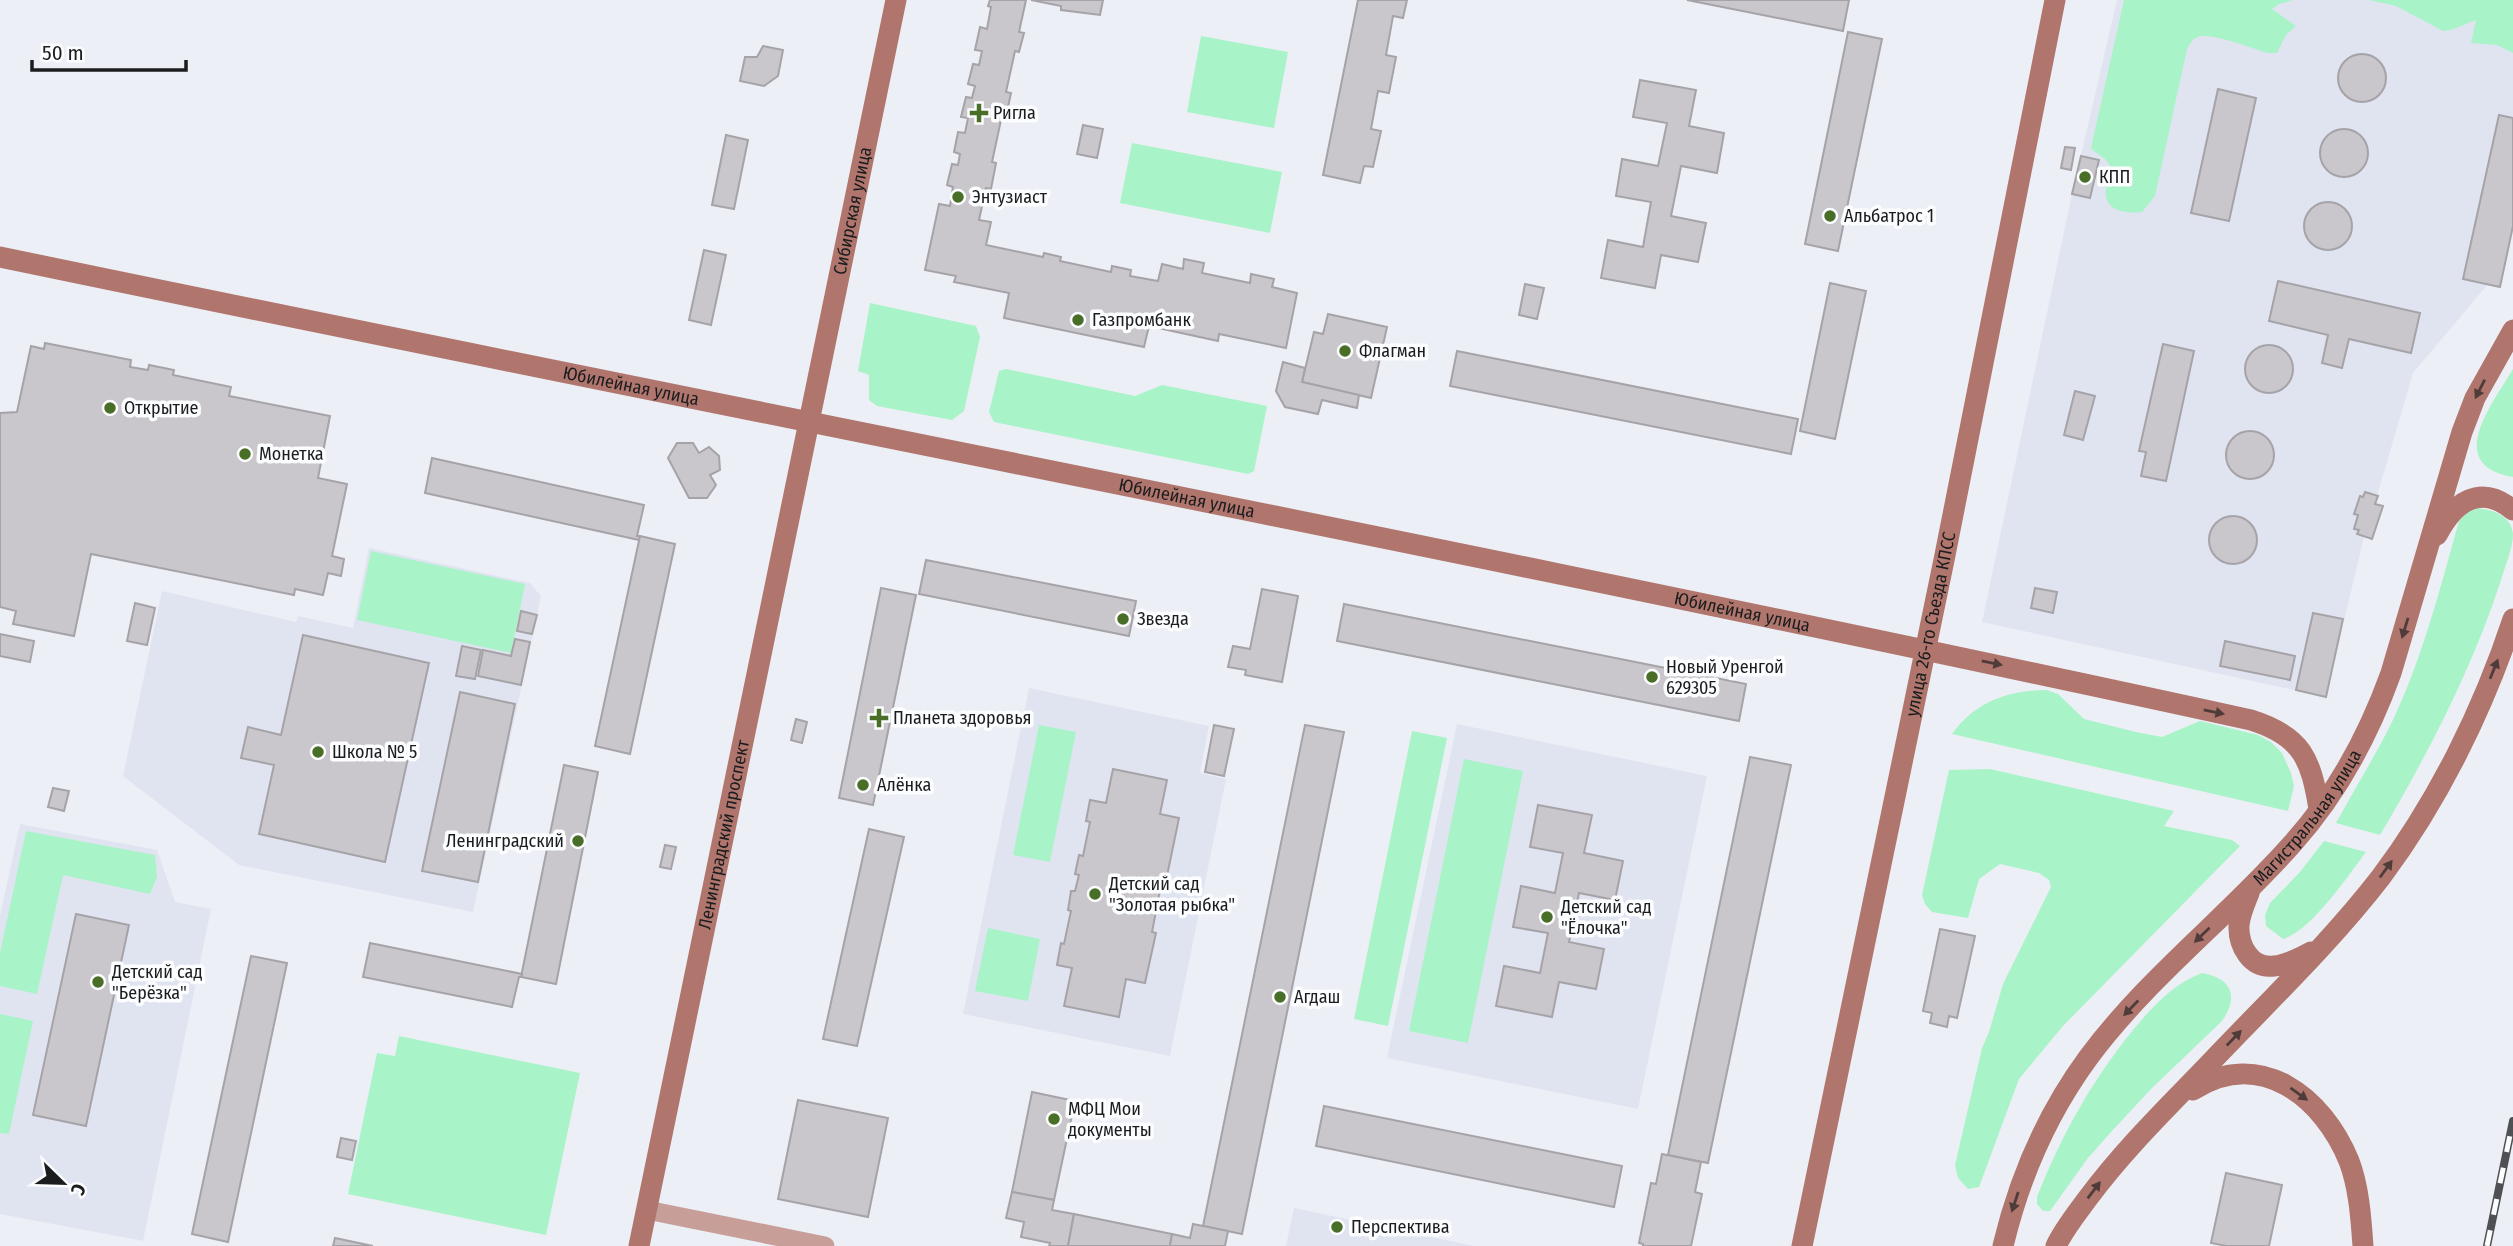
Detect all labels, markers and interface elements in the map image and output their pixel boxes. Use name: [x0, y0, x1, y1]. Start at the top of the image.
scale bar: [32, 28, 186, 72]
text: 50 m: [42, 40, 84, 66]
place label: Ригла: [993, 102, 1036, 124]
marker: Ригла: [971, 105, 987, 121]
street label: Сибирская улица: [829, 145, 876, 277]
place label: КПП: [2099, 166, 2130, 188]
marker: КПП: [2077, 169, 2093, 185]
place label: Энтузиаст: [972, 186, 1048, 208]
marker: Энтузиаст: [950, 189, 966, 205]
place label: Альбатрос 1: [1844, 205, 1934, 227]
marker: Альбатрос 1: [1822, 208, 1838, 224]
place label: Газпромбанк: [1092, 309, 1191, 331]
marker: Газпромбанк: [1070, 312, 1086, 328]
place label: Флагман: [1359, 340, 1426, 362]
marker: Флагман: [1337, 343, 1353, 359]
street label: Юбилейная улица: [561, 361, 701, 410]
one-way arrow: [2475, 380, 2487, 400]
place label: Открытие: [124, 397, 199, 419]
marker: Открытие: [102, 400, 118, 416]
place label: Монетка: [259, 443, 324, 465]
marker: Монетка: [237, 446, 253, 462]
street label: Юбилейная улица: [1117, 474, 1257, 523]
street label: улица 26-го Съезда КПСС: [1901, 530, 1960, 718]
street label: Юбилейная улица: [1672, 587, 1812, 637]
place label: Звезда: [1137, 608, 1189, 630]
marker: Звезда: [1115, 611, 1131, 627]
one-way arrow: [2400, 617, 2410, 638]
place label: Новый Уренгой 629305: [1666, 656, 1784, 699]
one-way arrow: [1981, 658, 2003, 669]
one-way arrow: [2489, 659, 2500, 680]
marker: Новый Уренгой 629305: [1644, 669, 1660, 685]
one-way arrow: [2203, 706, 2225, 717]
place label: Планета здоровья: [893, 707, 1031, 729]
marker: Планета здоровья: [871, 710, 887, 726]
street label: Ленинградский проспект: [694, 737, 754, 931]
place label: Школа № 5: [332, 741, 417, 763]
marker: Школа № 5: [310, 744, 326, 760]
street label: Магистральная улица: [2248, 746, 2366, 890]
place label: Алёнка: [877, 774, 931, 796]
marker: Алёнка: [855, 777, 871, 793]
place label: Ленинградский: [446, 830, 564, 852]
marker: Ленинградский: [570, 833, 586, 849]
one-way arrow: [2379, 860, 2393, 878]
place label: Детский сад "Золотая рыбка": [1108, 873, 1235, 916]
marker: Детский сад "Золотая рыбка": [1087, 886, 1103, 902]
place label: Детский сад "Ёлочка": [1560, 896, 1651, 939]
marker: Детский сад "Ёлочка": [1539, 909, 1555, 925]
one-way arrow: [2194, 927, 2211, 943]
place label: Детский сад "Берёзка": [111, 961, 202, 1004]
marker: Детский сад "Берёзка": [90, 974, 106, 990]
place label: Агдаш: [1294, 986, 1340, 1008]
marker: Агдаш: [1272, 989, 1288, 1005]
one-way arrow: [2123, 999, 2139, 1016]
one-way arrow: [2226, 1030, 2242, 1047]
one-way arrow: [2290, 1087, 2308, 1101]
place label: МФЦ Мои документы: [1068, 1098, 1152, 1141]
marker: МФЦ Мои документы: [1046, 1111, 1062, 1127]
north arrow: [28, 1148, 98, 1218]
text: С: [66, 1180, 91, 1199]
one-way arrow: [2087, 1181, 2101, 1199]
one-way arrow: [2009, 1192, 2020, 1213]
place label: Перспектива: [1351, 1216, 1450, 1238]
marker: Перспектива: [1329, 1219, 1345, 1235]

